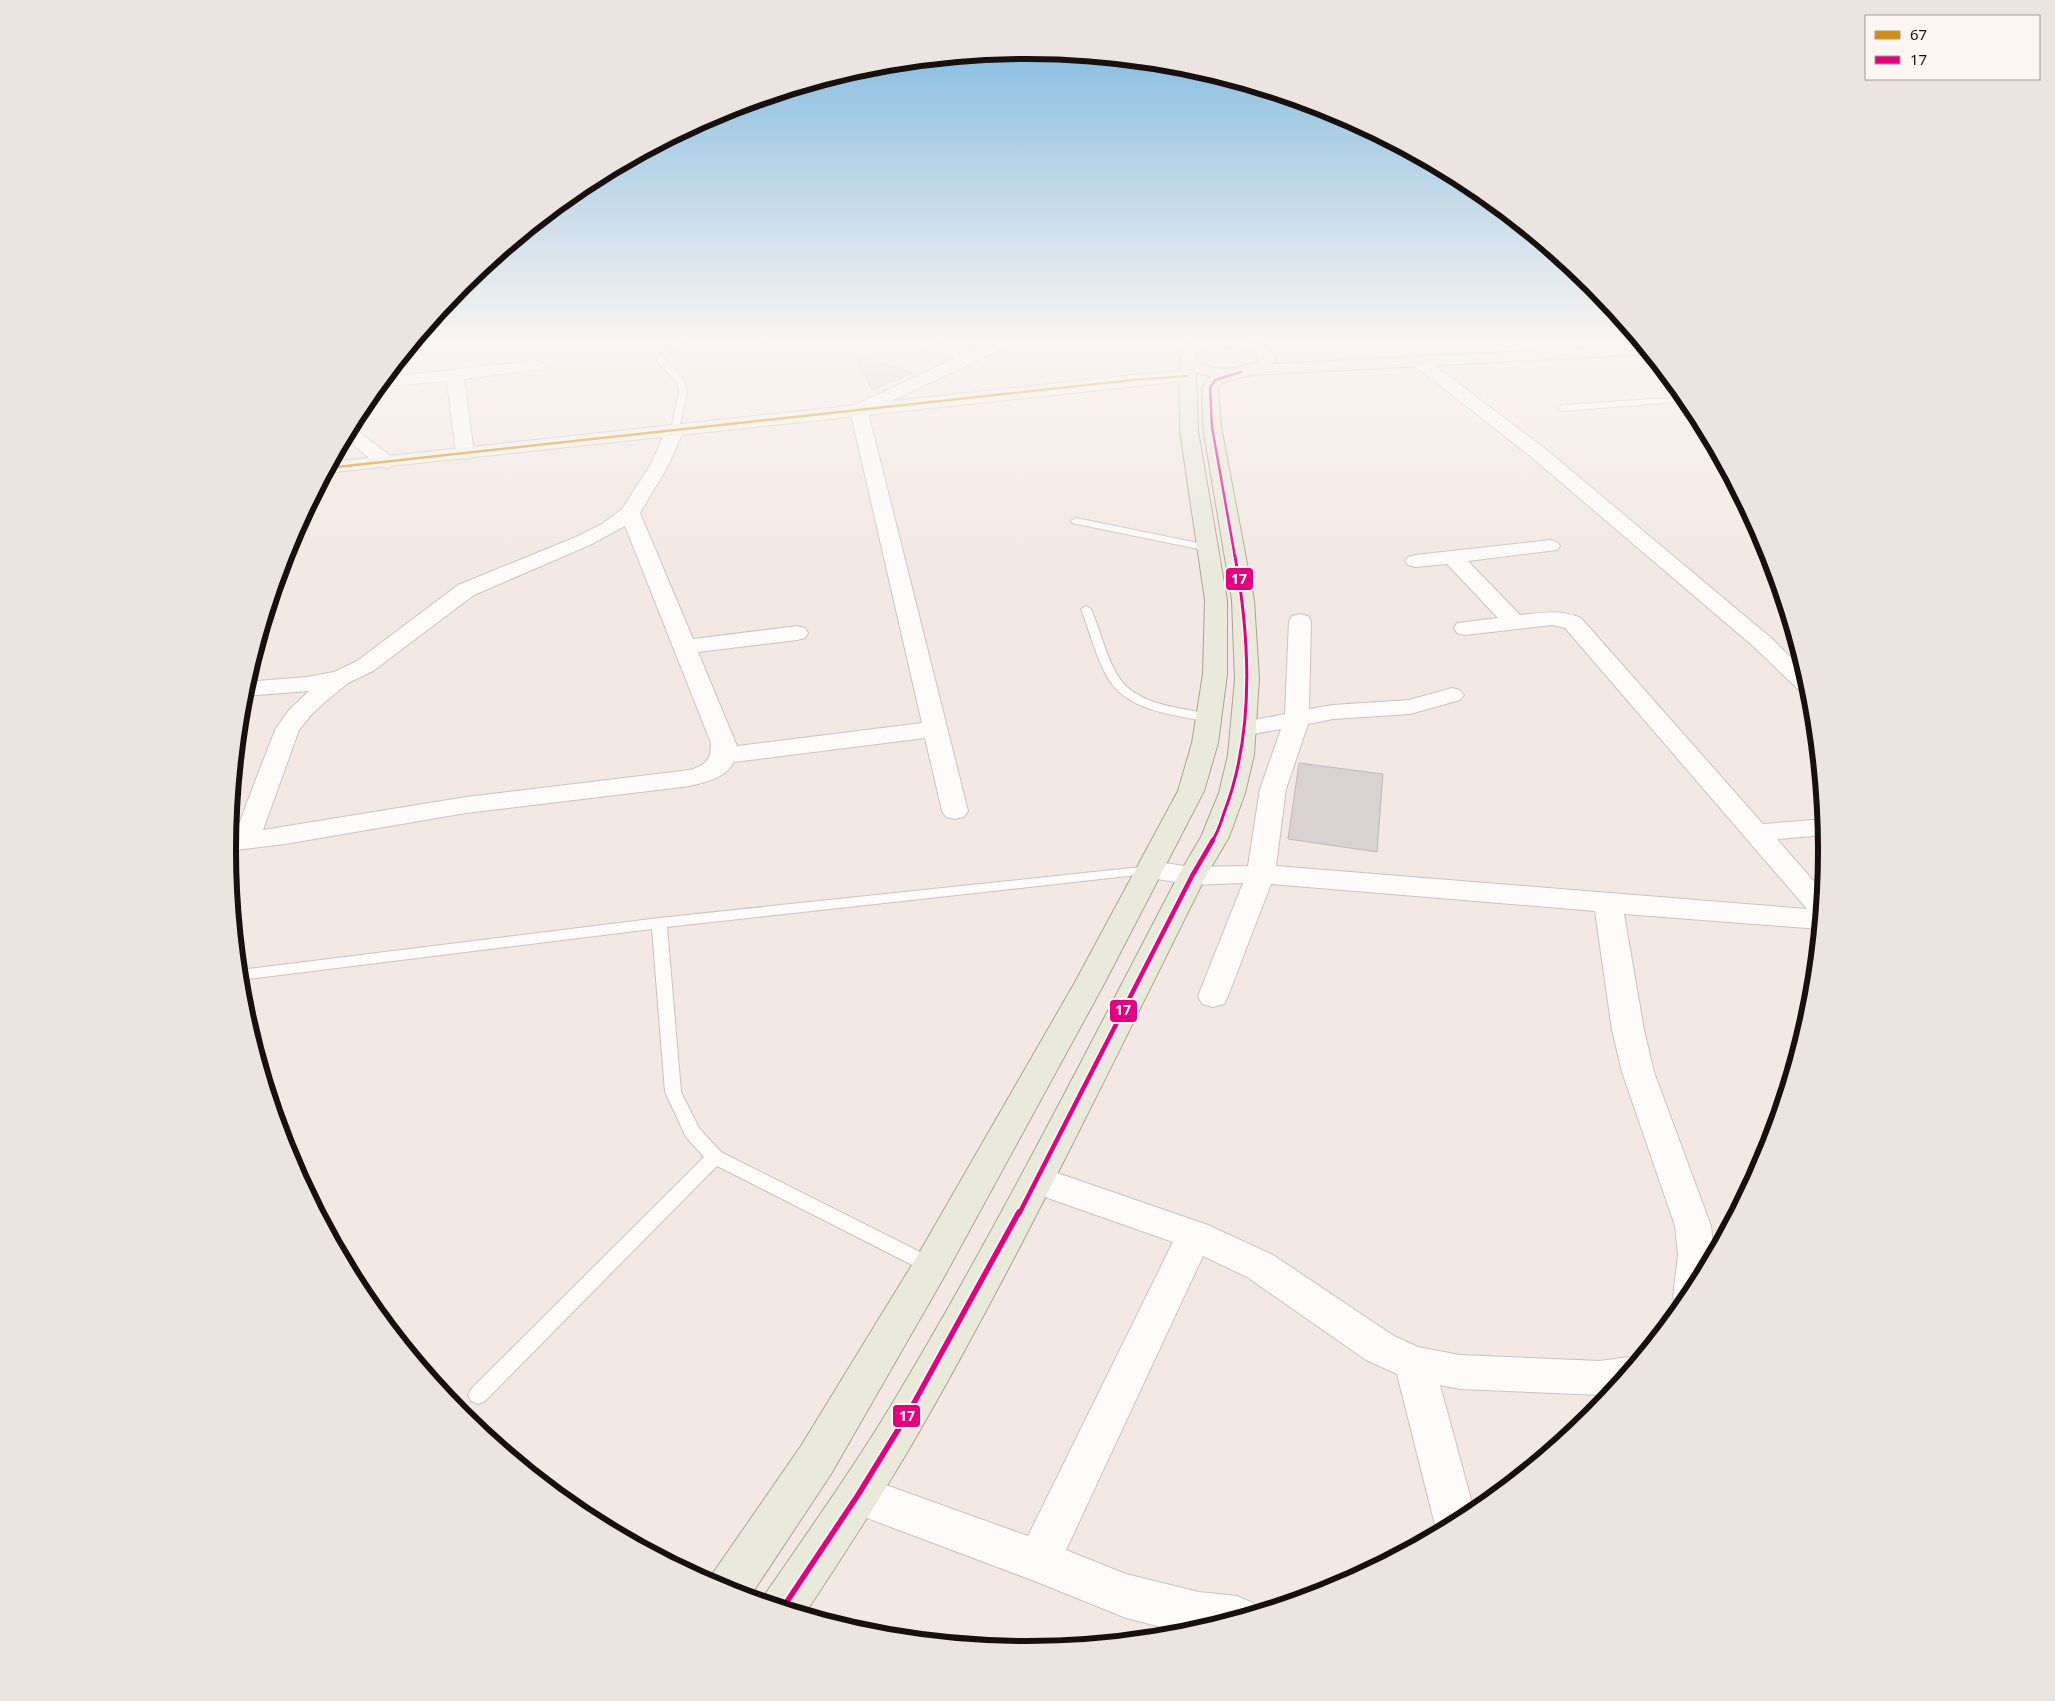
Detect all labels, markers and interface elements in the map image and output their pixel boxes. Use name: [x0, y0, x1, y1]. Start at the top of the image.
legend: [1865, 15, 2040, 80]
text: 67: [1910, 24, 1927, 44]
text: 17: [1910, 49, 1927, 69]
line badge: 17: [1225, 567, 1254, 591]
text: 17: [1231, 569, 1247, 588]
line badge: 17: [1109, 999, 1138, 1023]
text: 17: [1115, 1000, 1131, 1019]
line badge: 17: [892, 1404, 921, 1428]
text: 17: [899, 1406, 915, 1425]

